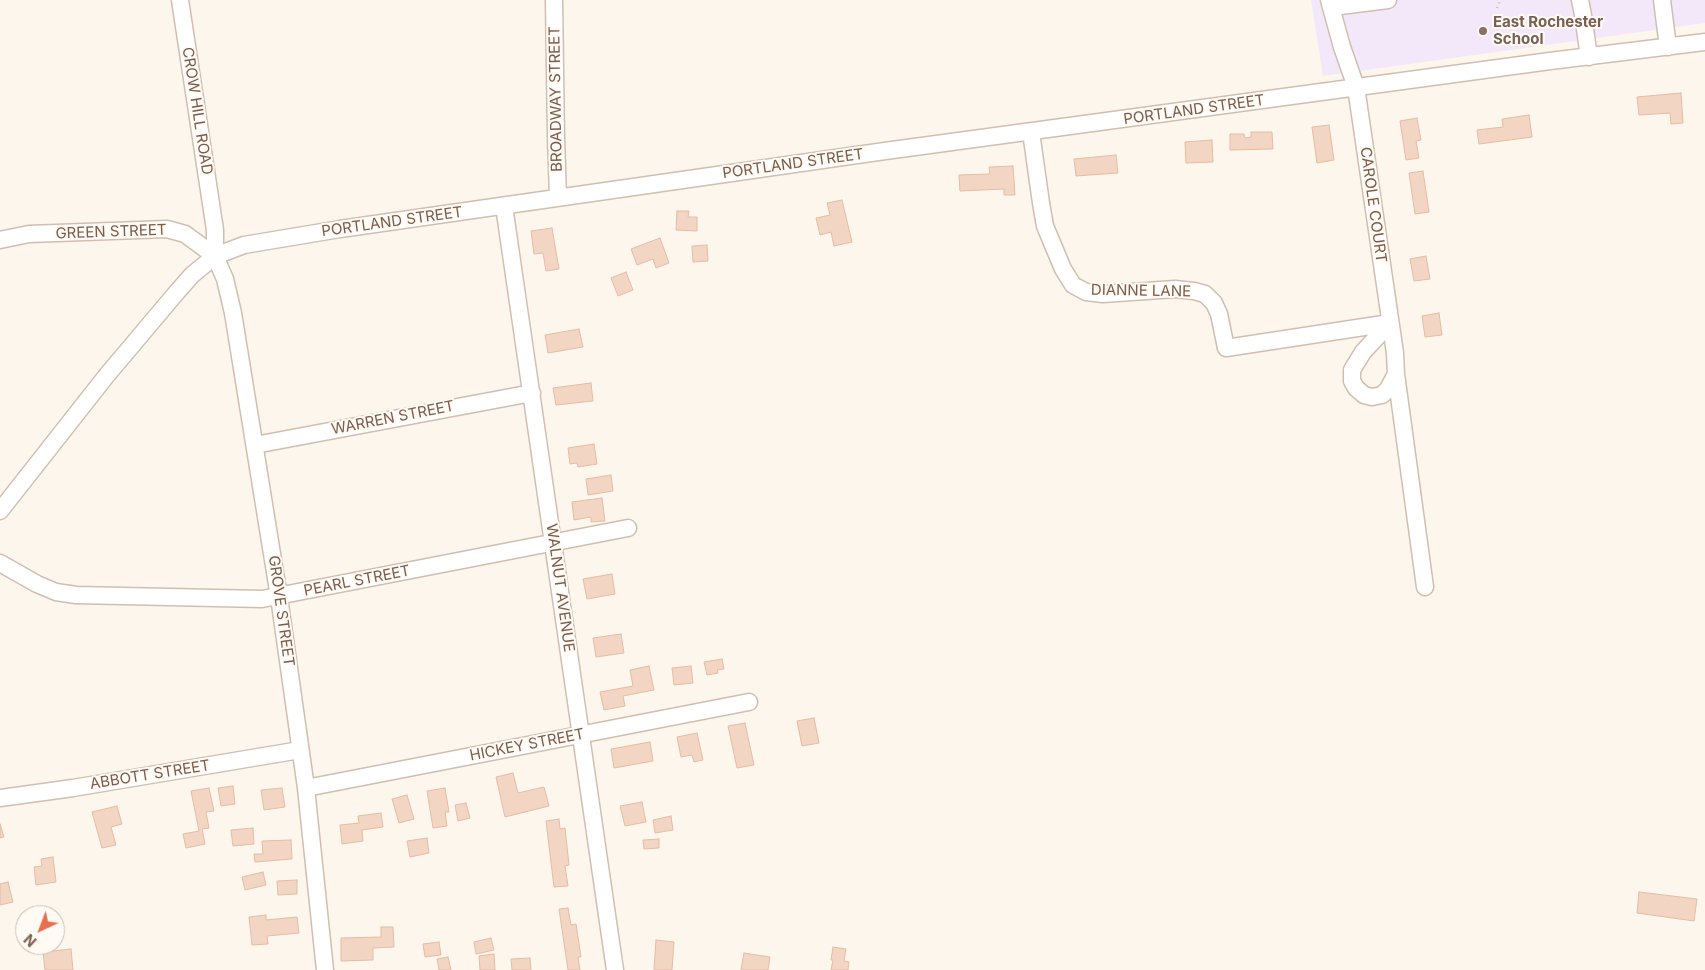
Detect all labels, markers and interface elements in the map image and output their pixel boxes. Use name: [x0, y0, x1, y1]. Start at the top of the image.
place label: East Rochester School: [1493, 13, 1603, 48]
marker: East Rochester School: [1477, 25, 1489, 37]
street label: BROADWAY STREET: [546, 26, 566, 172]
street label: CROW HILL ROAD: [178, 46, 216, 176]
street label: PORTLAND STREET: [1122, 91, 1266, 129]
street label: PORTLAND STREET: [721, 145, 865, 183]
street label: CAROLE COURT: [1356, 146, 1390, 264]
street label: PORTLAND STREET: [320, 203, 464, 241]
street label: GREEN STREET: [55, 221, 167, 243]
street label: DIANNE LANE: [1091, 281, 1191, 301]
street label: WARREN STREET: [330, 397, 456, 439]
street label: WALNUT AVENUE: [542, 523, 578, 653]
street label: GROVE STREET: [264, 554, 298, 668]
street label: PEARL STREET: [302, 562, 412, 600]
street label: HICKEY STREET: [468, 725, 586, 765]
street label: ABBOTT STREET: [89, 757, 211, 793]
north arrow: [15, 905, 65, 955]
text: N: [20, 931, 40, 950]

